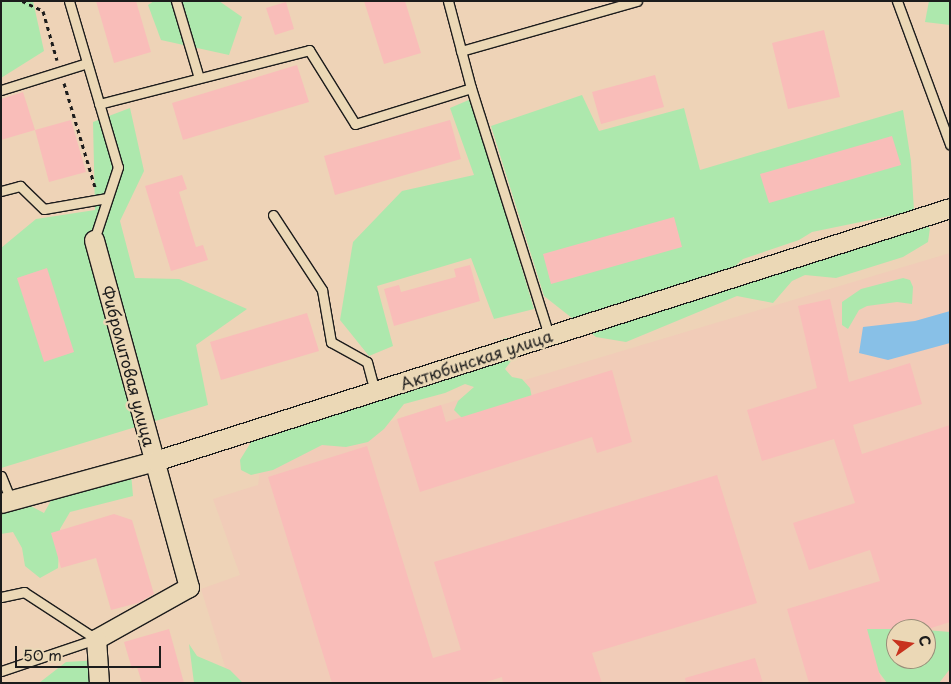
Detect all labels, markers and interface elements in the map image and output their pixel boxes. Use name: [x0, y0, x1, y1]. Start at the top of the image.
street label: Фибролитовая улица: [98, 283, 160, 449]
street label: Актюбинская улица: [397, 325, 555, 393]
north arrow: [886, 619, 936, 669]
text: С: [914, 633, 937, 648]
scale bar: [18, 636, 164, 668]
text: 50 m: [23, 643, 62, 666]

